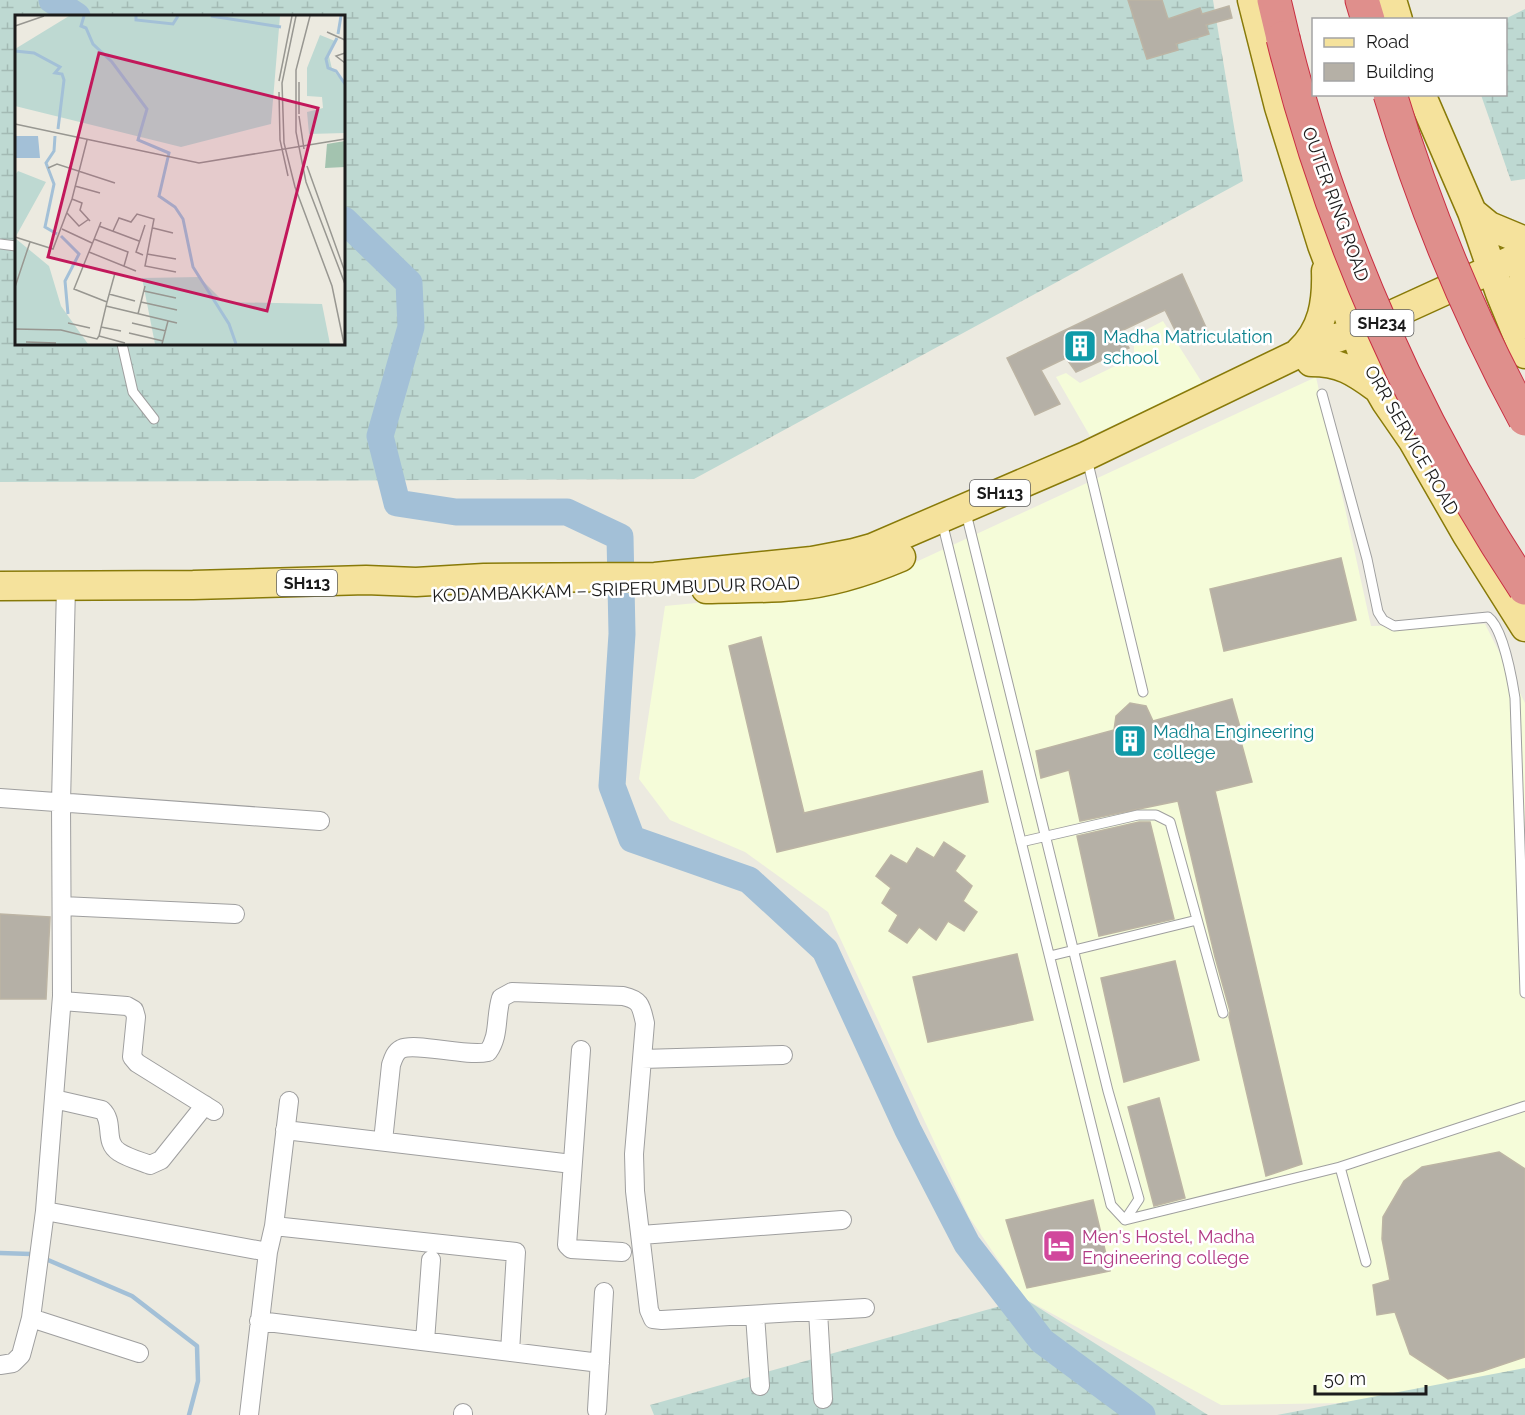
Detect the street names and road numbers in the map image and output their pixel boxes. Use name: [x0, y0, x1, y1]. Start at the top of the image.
street label: OUTER RING ROAD: [1298, 124, 1374, 284]
road number: SH234: [1350, 310, 1414, 336]
street label: ORR SERVICE ROAD: [1361, 361, 1463, 519]
road number: SH113: [970, 480, 1030, 506]
road number: SH113: [277, 570, 337, 596]
street label: KODAMBAKKAM – SRIPERUMBUDUR ROAD: [432, 572, 800, 606]

